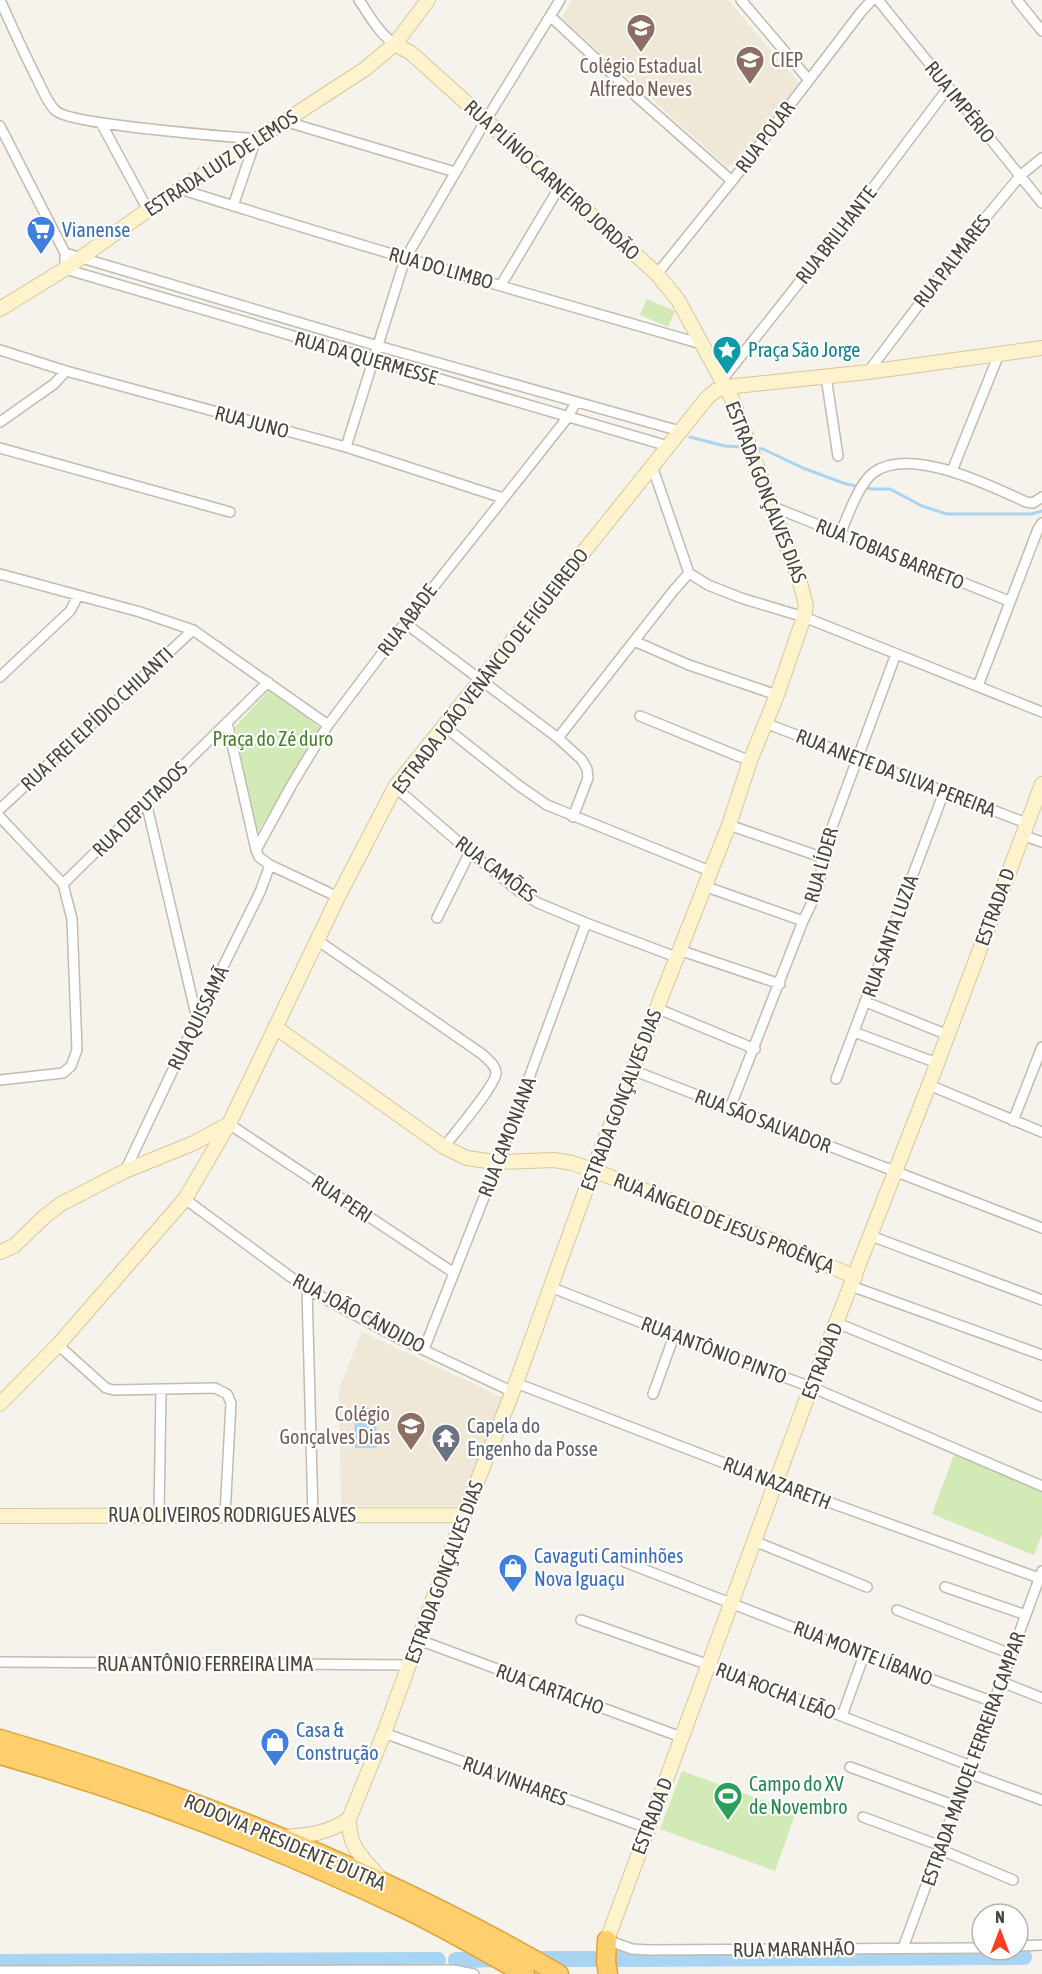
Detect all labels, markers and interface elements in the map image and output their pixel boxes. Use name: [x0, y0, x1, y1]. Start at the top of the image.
school or university icon: Colégio Estadual Alfredo Neves: [625, 12, 657, 54]
school or university icon: CIEP: [734, 44, 766, 86]
place label: CIEP: [771, 48, 803, 71]
place label: Colégio Estadual Alfredo Neves: [580, 54, 703, 100]
street label: RUA IMPÉRIO: [921, 56, 1000, 147]
street label: RUA PLÍNIO CARNEIRO JORDÃO: [460, 95, 645, 264]
street label: RUA POLAR: [730, 96, 799, 177]
street label: ESTRADA LUIZ DE LEMOS: [140, 105, 302, 221]
street label: RUA BRILHANTE: [790, 181, 881, 288]
street label: RUA PALMARES: [908, 210, 995, 312]
supermarket icon: Vianense: [25, 214, 57, 256]
place label: Vianense: [62, 218, 130, 241]
street label: RUA DO LIMBO: [386, 242, 496, 293]
street label: RUA DA QUERMESSE: [292, 326, 441, 389]
place icon: Praça São Jorge: [711, 334, 743, 376]
place label: Praça São Jorge: [748, 338, 860, 361]
street label: ESTRADA GONÇALVES DIAS: [721, 398, 812, 586]
street label: RUA JUNO: [212, 401, 292, 442]
street label: RUA TOBIAS BARRETO: [813, 513, 968, 594]
street label: ESTRADA JOÃO VENÂNCIO DE FIGUEIREDO: [387, 544, 593, 798]
street label: RUA ABADE: [372, 579, 441, 660]
street label: RUA FREI ELPÍDIO CHILANTI: [16, 642, 177, 795]
street label: RUA ANETE DA SILVA PEREIRA: [793, 724, 999, 821]
park label: Praça do Zé duro: [213, 727, 333, 750]
street label: RUA DEPUTADOS: [87, 756, 192, 861]
street label: RUA LÍDER: [799, 825, 842, 905]
street label: RUA CAMÕES: [451, 831, 541, 906]
street label: ESTRADA D: [970, 865, 1019, 949]
street label: RUA SANTA LUZIA: [857, 871, 922, 1000]
street label: RUA QUISSAMÃ: [163, 962, 233, 1073]
street label: ESTRADA GONÇALVES DIAS: [575, 1006, 666, 1194]
street label: RUA CAMONIANA: [473, 1073, 540, 1200]
street label: RUA SÃO SALVADOR: [692, 1084, 834, 1157]
street label: RUA ÂNGELO DE JESUS PROÊNÇA: [610, 1168, 838, 1277]
street label: RUA PERI: [308, 1170, 377, 1227]
street label: RUA JOÃO CÂNDIDO: [289, 1268, 429, 1357]
street label: RUA ANTÔNIO PINTO: [638, 1311, 790, 1388]
street label: ESTRADA D: [796, 1319, 847, 1402]
place label: Colégio Gonçalves Dias: [279, 1402, 390, 1448]
school or university icon: Colégio Gonçalves Dias: [395, 1410, 427, 1452]
place label: Capela do Engenho da Posse: [467, 1414, 598, 1460]
temple icon: Capela do Engenho da Posse: [430, 1422, 462, 1464]
street label: RUA NAZARETH: [720, 1451, 834, 1514]
street label: ESTRADA GONÇALVES DIAS: [400, 1477, 487, 1666]
street label: RUA OLIVEIROS RODRIGUES ALVES: [108, 1503, 356, 1526]
place label: Cavaguti Caminhões Nova Iguaçu: [534, 1544, 683, 1590]
shop icon: Cavaguti Caminhões Nova Iguaçu: [497, 1552, 529, 1594]
street label: RUA MONTE LÍBANO: [790, 1615, 936, 1690]
street label: ESTRADA MANOEL FERREIRA CAMPAR: [916, 1629, 1029, 1889]
street label: RUA ANTÔNIO FERREIRA LIMA: [97, 1652, 313, 1675]
street label: RUA ROCHA LEÃO: [713, 1657, 839, 1724]
street label: RUA CARTACHO: [493, 1658, 607, 1719]
place label: Casa & Construção: [296, 1718, 379, 1764]
shop icon: Casa & Construção: [259, 1726, 291, 1768]
street label: RUA VINHARES: [460, 1751, 571, 1810]
place label: Campo do XV de Novembro: [749, 1772, 848, 1818]
street label: ESTRADA D: [626, 1774, 677, 1857]
sports icon: Campo do XV de Novembro: [712, 1780, 744, 1822]
street label: RODOVIA PRESIDENTE DUTRA: [181, 1789, 390, 1895]
north arrow: [970, 1902, 1030, 1962]
text: N: [995, 1908, 1005, 1926]
street label: RUA MARANHÃO: [733, 1936, 855, 1961]

